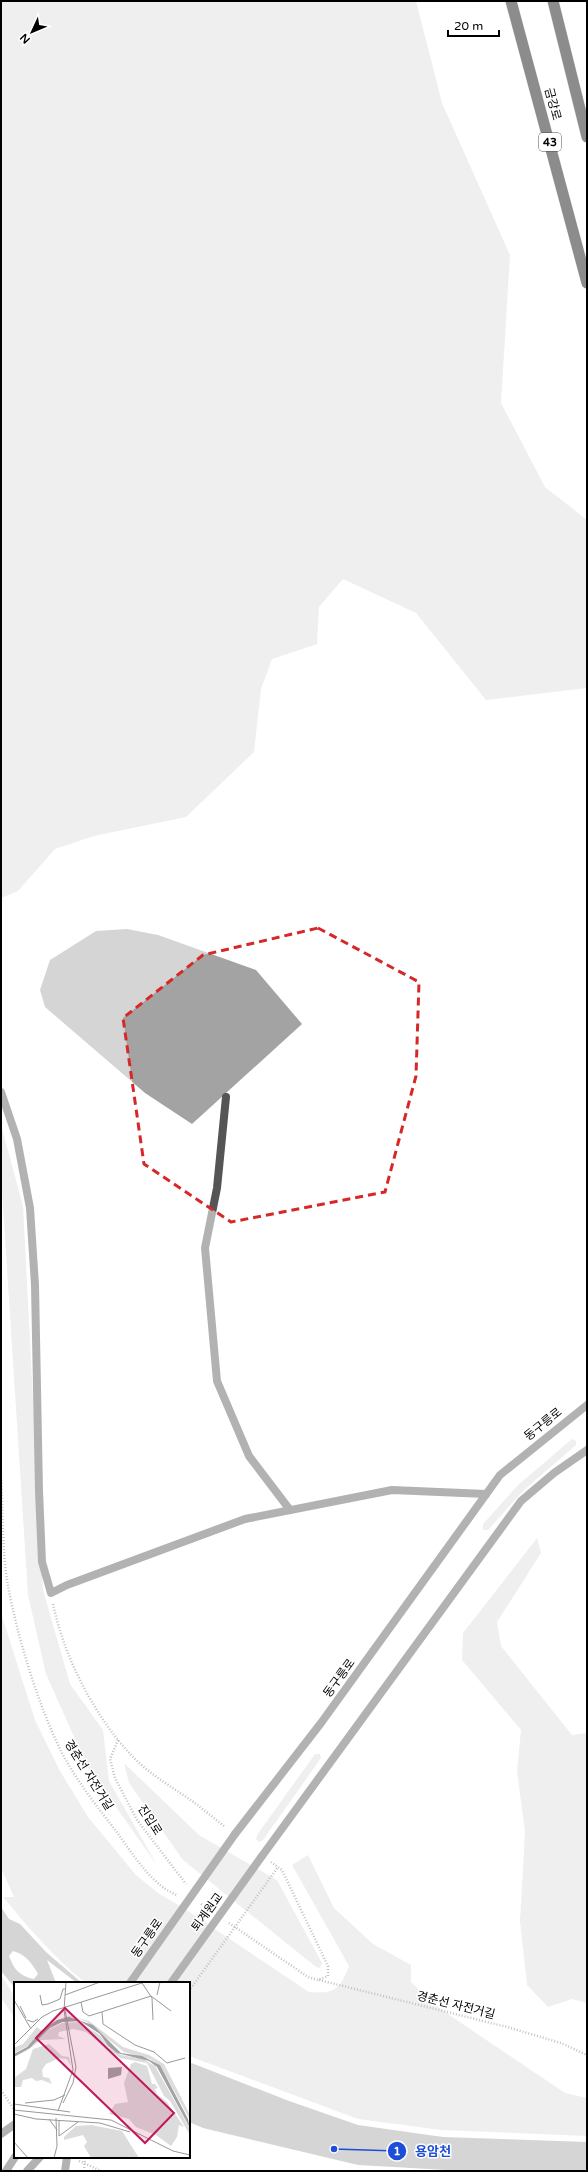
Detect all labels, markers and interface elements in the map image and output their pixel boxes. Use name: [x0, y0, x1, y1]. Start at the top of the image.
north arrow: [12, 12, 52, 52]
scale bar: [448, 12, 499, 38]
text: 20 m: [454, 19, 483, 33]
text: N: [17, 31, 33, 46]
street label: 금강로: [542, 86, 564, 122]
road number: 43: [539, 133, 561, 151]
street label: 동구릉로: [521, 1405, 565, 1443]
street label: 동구릉로: [320, 1656, 358, 1700]
street label: 경춘선 자전거길: [62, 1737, 116, 1813]
street label: 진입로: [135, 1802, 165, 1838]
street label: 퇴계원교: [188, 1890, 226, 1934]
street label: 동구릉로: [129, 1916, 165, 1960]
inset map: [14, 1982, 190, 2158]
street label: 경춘선 자전거길: [415, 1988, 497, 2022]
callout: 용암천: [387, 2139, 459, 2164]
text: 1: [393, 2144, 401, 2158]
text: 용암천: [415, 2144, 451, 2160]

